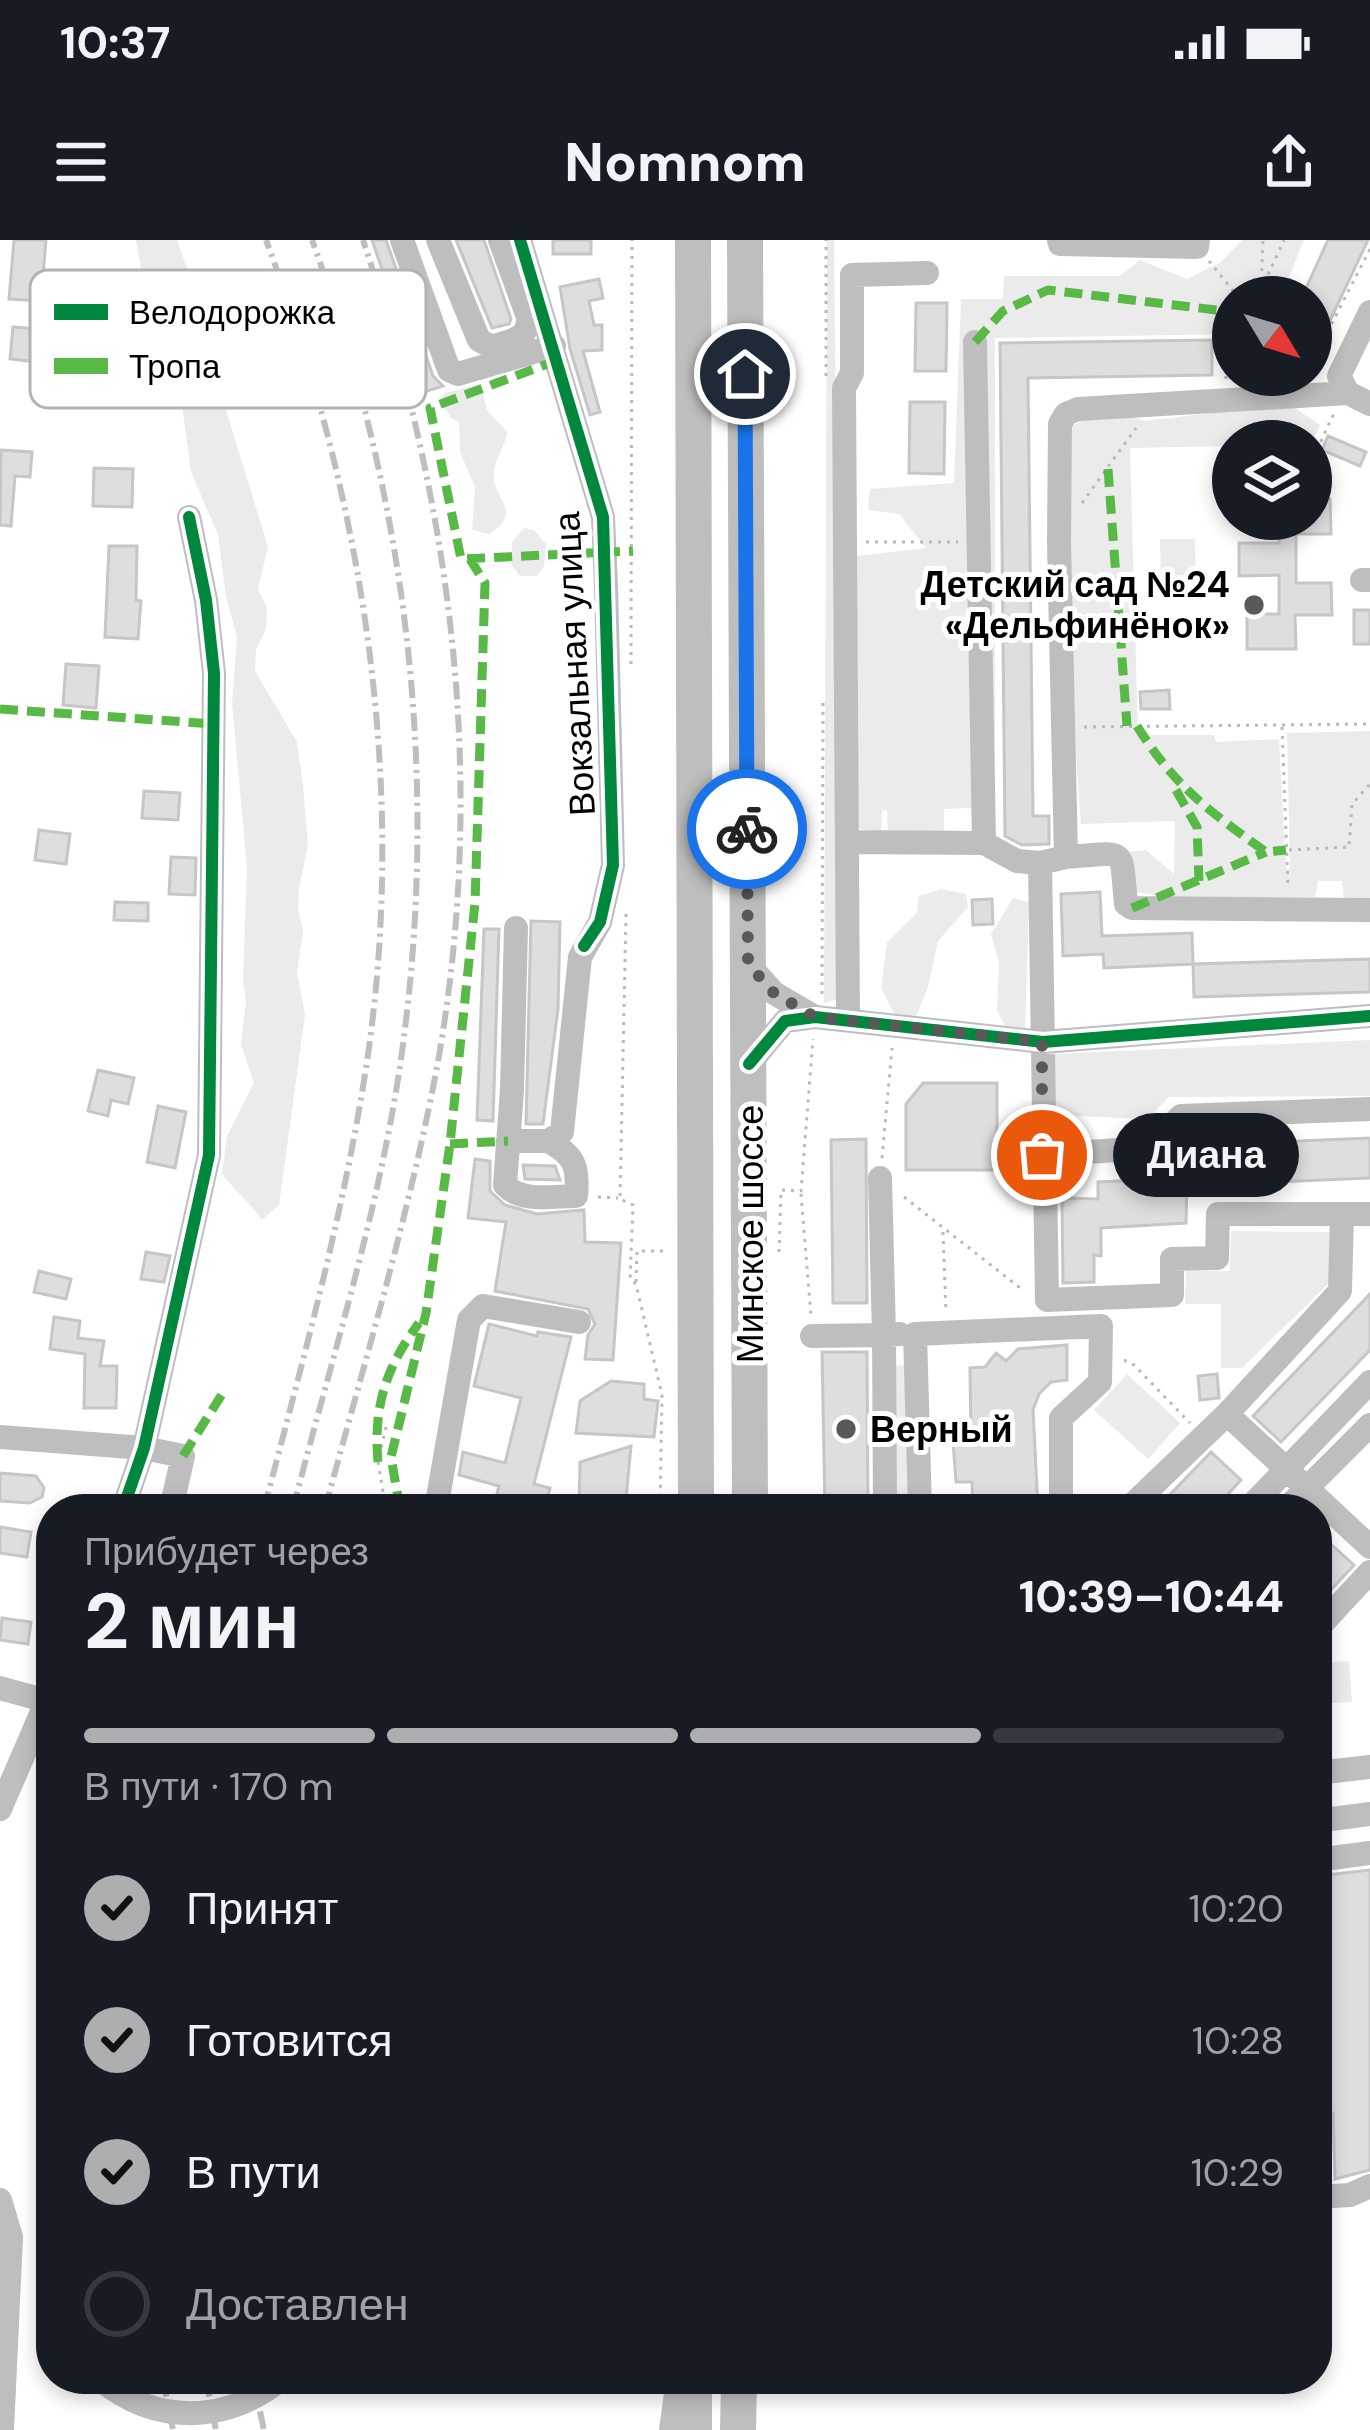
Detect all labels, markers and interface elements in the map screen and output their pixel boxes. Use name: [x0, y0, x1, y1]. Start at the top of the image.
text: 10:37: [60, 13, 170, 72]
text: Nomnom: [564, 127, 806, 198]
icon: menu: [48, 129, 114, 195]
icon: share: [1256, 129, 1322, 195]
legend: [30, 270, 426, 408]
north arrow: [1212, 276, 1332, 396]
map controls: [1212, 276, 1332, 540]
text: Велодорожка: [129, 291, 336, 334]
pin: [694, 323, 796, 425]
icon: home: [712, 341, 778, 407]
text: Тропа: [129, 345, 221, 388]
button: layers: [1212, 420, 1332, 540]
street label: Вокзальная улица: [543, 510, 606, 817]
place label: Детский сад №24 «Дельфинёнок»: [921, 561, 1230, 649]
marker: Детский сад №24 «Дельфинёнок»: [1241, 592, 1267, 618]
courier: [687, 769, 807, 889]
icon: bike: [714, 796, 780, 862]
pin: [991, 1104, 1093, 1206]
street label: Минское шоссе: [727, 1105, 774, 1363]
callout: Диана: [1114, 1113, 1300, 1197]
icon: bag: [1009, 1122, 1075, 1188]
text: Диана: [1147, 1129, 1265, 1180]
place label: Верный: [870, 1406, 1013, 1453]
marker: Верный: [833, 1416, 859, 1442]
text: Прибудет через: [84, 1526, 369, 1577]
text: 10:39–10:44: [1019, 1567, 1284, 1626]
text: 2 мин: [84, 1571, 300, 1672]
text: В пути · 170 m: [84, 1761, 333, 1812]
icon: check: [84, 1875, 150, 1941]
text: Принят: [186, 1879, 338, 1938]
text: 10:20: [1189, 1883, 1284, 1934]
icon: check: [84, 2007, 150, 2073]
text: Готовится: [186, 2011, 393, 2070]
text: 10:28: [1192, 2015, 1284, 2066]
icon: check: [84, 2139, 150, 2205]
text: В пути: [186, 2143, 321, 2202]
text: 10:29: [1191, 2147, 1284, 2198]
text: Доставлен: [186, 2275, 409, 2334]

